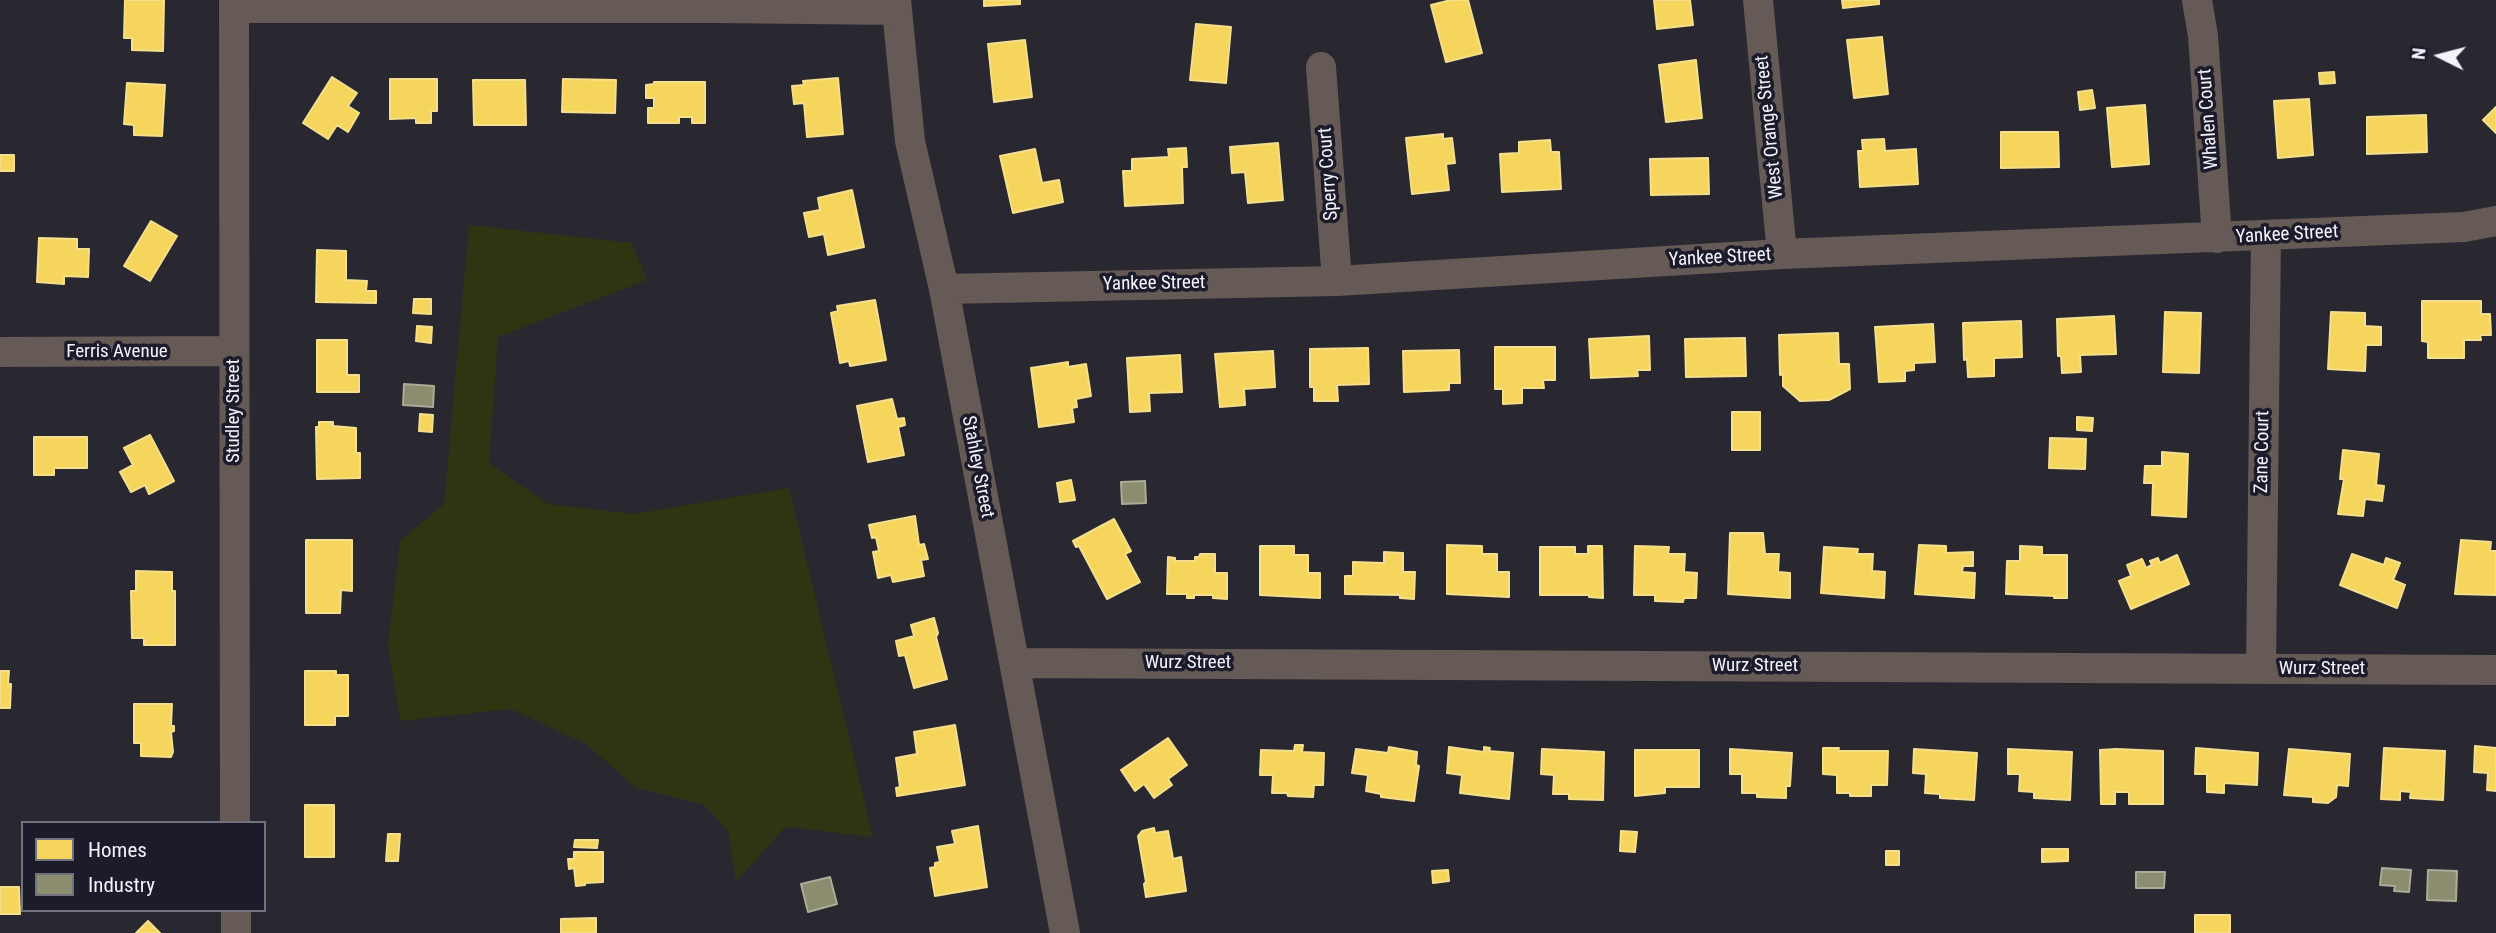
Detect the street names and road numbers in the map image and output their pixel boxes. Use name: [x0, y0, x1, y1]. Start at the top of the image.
street label: West Orange Street: [1751, 54, 1789, 200]
street label: Whalen Court: [2194, 68, 2224, 170]
street label: Sperry Court: [1314, 127, 1344, 221]
street label: Yankee Street: [2235, 221, 2339, 249]
street label: Yankee Street: [1668, 244, 1772, 272]
street label: Yankee Street: [1102, 272, 1206, 296]
street label: Ferris Avenue: [66, 341, 168, 363]
street label: Studley Street: [223, 359, 245, 463]
street label: Zane Court: [2251, 410, 2275, 494]
street label: Stahley Street: [956, 414, 998, 520]
street label: Wurz Street: [1145, 652, 1231, 674]
street label: Wurz Street: [1712, 655, 1798, 677]
street label: Wurz Street: [2279, 658, 2365, 680]

